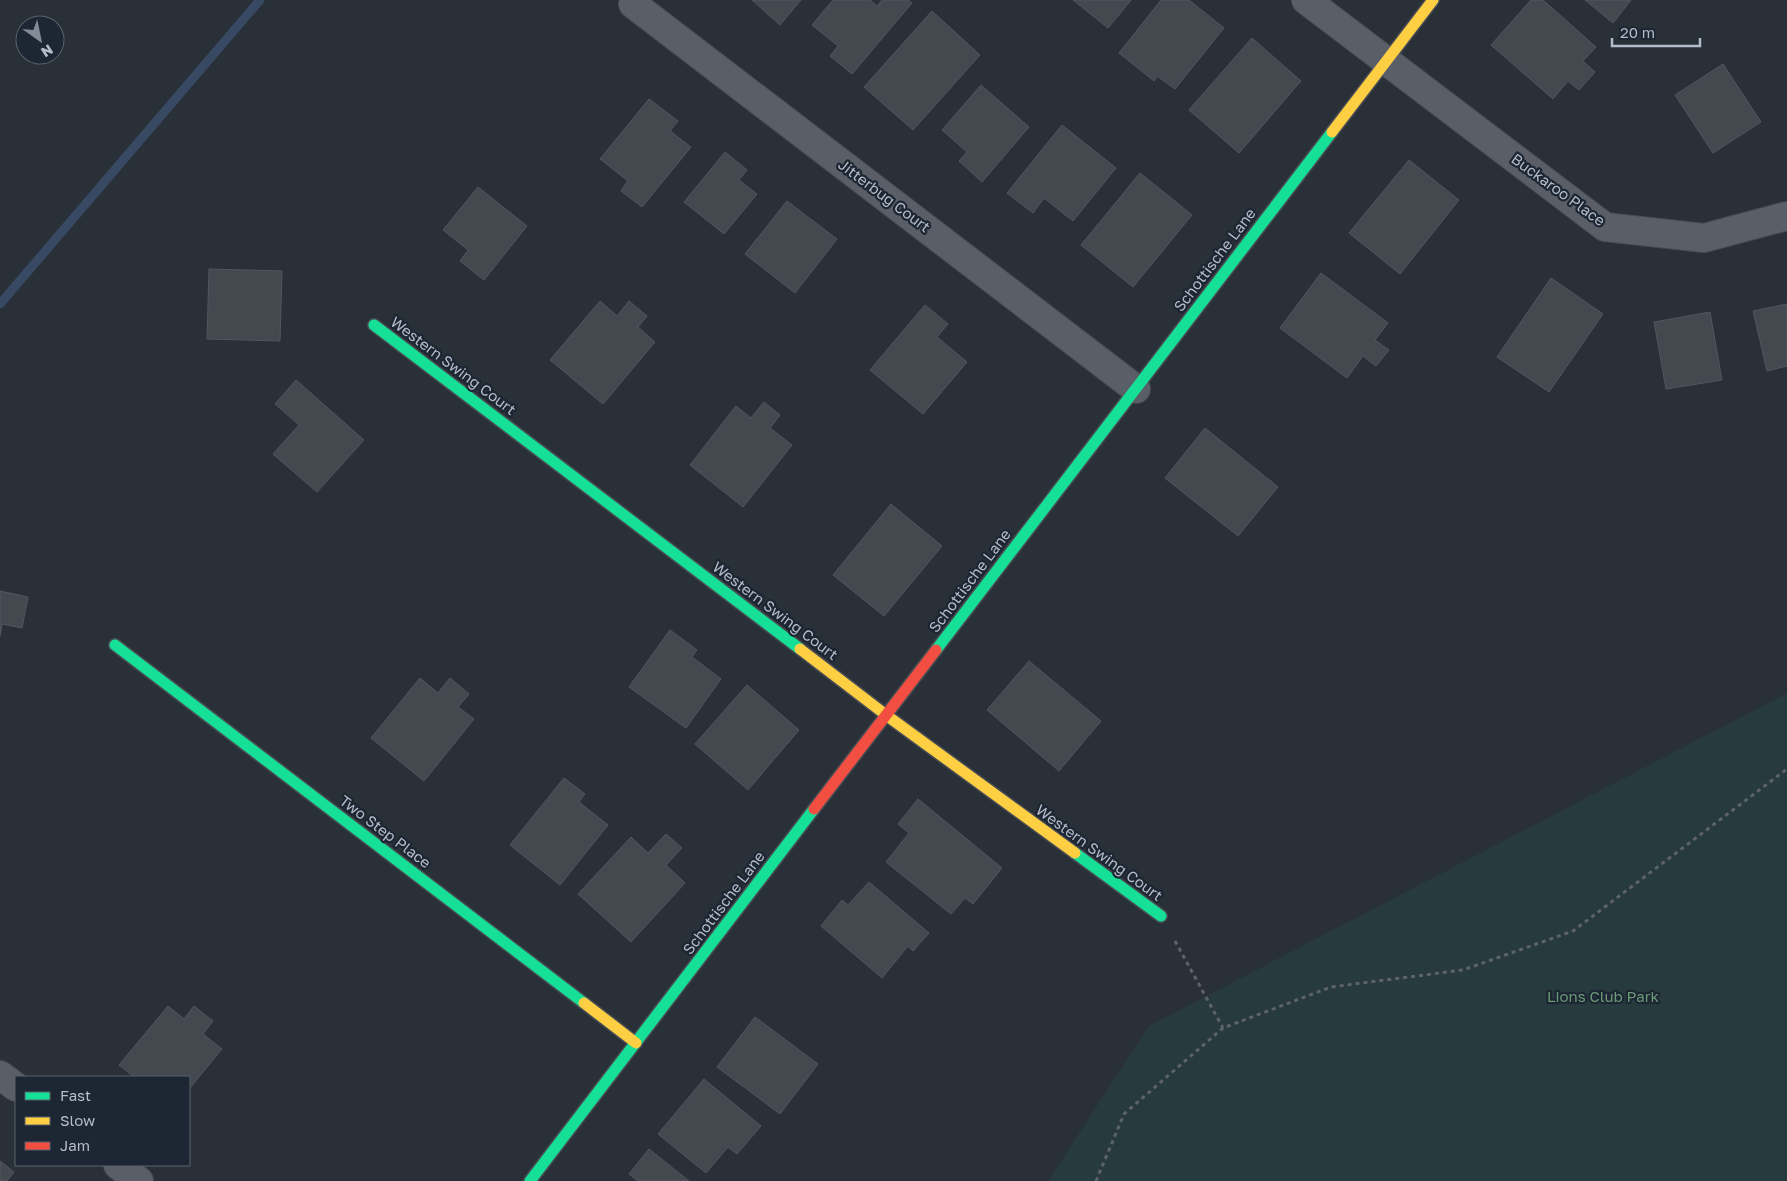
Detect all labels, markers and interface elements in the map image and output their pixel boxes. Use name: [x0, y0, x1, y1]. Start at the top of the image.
north arrow: [15, 15, 65, 65]
scale bar: [1612, 15, 1700, 47]
text: 20 m: [1620, 23, 1655, 41]
text: N: [38, 41, 56, 61]
street label: Buckaroo Place: [1508, 149, 1609, 229]
street label: Jitterbug Court: [835, 155, 934, 236]
street label: Schottische Lane: [1169, 204, 1259, 315]
street label: Western Swing Court: [387, 312, 520, 418]
street label: Schottische Lane: [924, 525, 1014, 636]
street label: Western Swing Court: [709, 557, 842, 663]
street label: Two Step Place: [336, 791, 435, 872]
street label: Western Swing Court: [1033, 800, 1166, 904]
street label: Schottische Lane: [678, 847, 768, 958]
park label: Lions Club Park: [1547, 987, 1660, 1005]
legend: [15, 1076, 190, 1166]
text: Fast: [60, 1086, 91, 1104]
text: Slow: [60, 1111, 95, 1129]
text: Jam: [60, 1136, 90, 1154]

